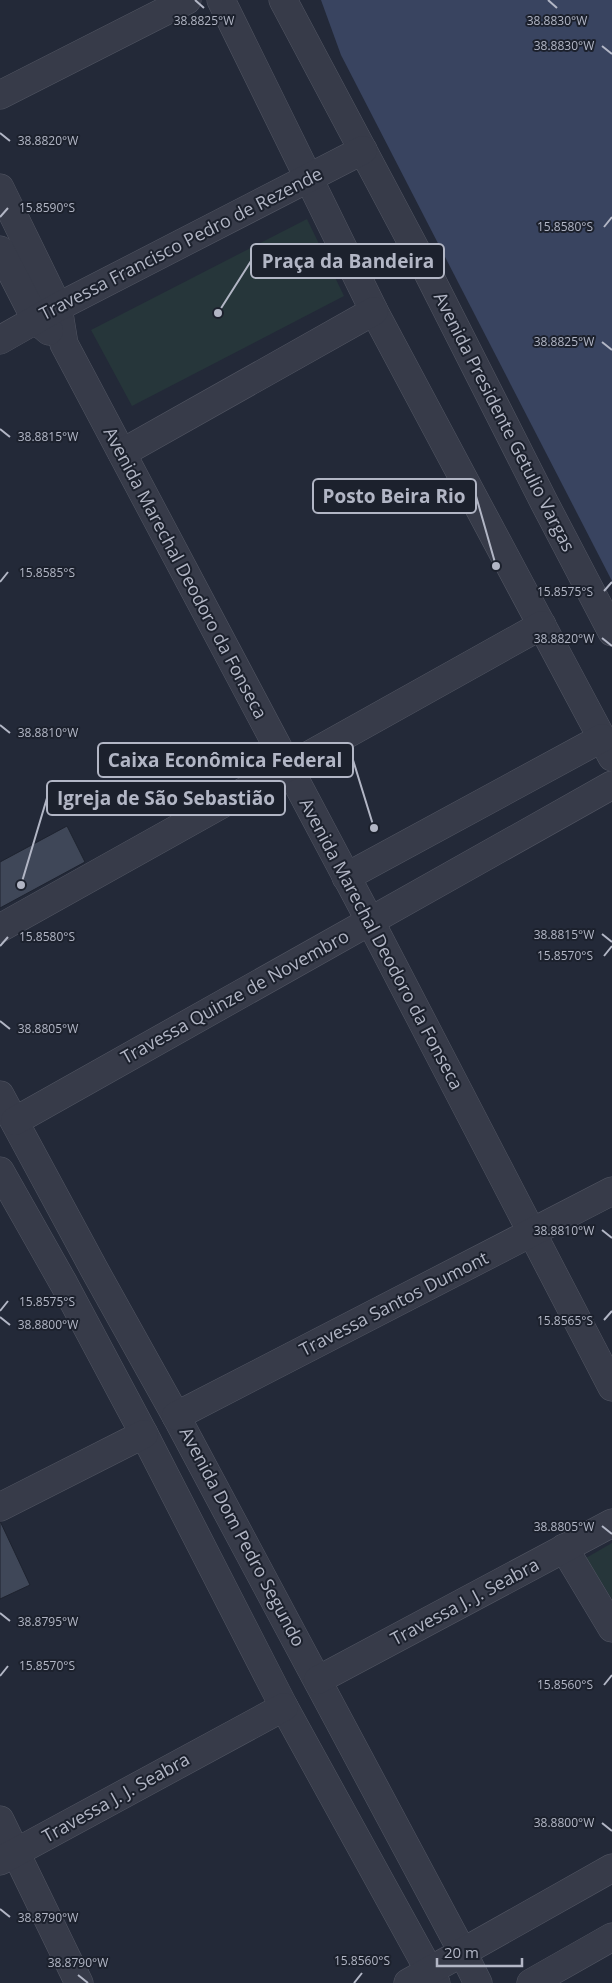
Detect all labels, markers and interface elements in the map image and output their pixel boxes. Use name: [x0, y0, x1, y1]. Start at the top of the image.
text: 38.8825°W: [174, 12, 234, 29]
text: 38.8830°W: [527, 12, 587, 29]
text: 38.8830°W: [534, 37, 594, 54]
text: 38.8820°W: [18, 132, 78, 149]
street label: Travessa Francisco Pedro de Rezende: [35, 161, 326, 325]
text: 15.8590°S: [19, 199, 75, 216]
text: 15.8580°S: [537, 218, 593, 235]
callout: Praça da Bandeira: [251, 244, 444, 278]
text: Praça da Bandeira: [262, 248, 434, 274]
street label: Avenida Presidente Getulio Vargas: [429, 288, 581, 555]
text: 38.8825°W: [534, 333, 594, 350]
street label: Avenida Marechal Deodoro da Fonseca: [98, 422, 273, 723]
text: 38.8815°W: [18, 428, 78, 445]
callout: Posto Beira Rio: [313, 479, 476, 513]
text: Posto Beira Rio: [322, 483, 466, 509]
text: 15.8585°S: [19, 564, 75, 581]
text: 15.8575°S: [537, 583, 593, 600]
text: 38.8820°W: [534, 630, 594, 647]
text: 38.8810°W: [18, 724, 78, 741]
callout: Caixa Econômica Federal: [98, 743, 353, 777]
text: Caixa Econômica Federal: [108, 747, 342, 773]
callout: Igreja de São Sebastião: [47, 781, 285, 815]
text: Igreja de São Sebastião: [57, 785, 275, 811]
street label: Avenida Marechal Deodoro da Fonseca: [294, 793, 469, 1094]
street label: Travessa Quinze de Novembro: [116, 923, 353, 1069]
text: 38.8815°W: [534, 926, 594, 943]
text: 15.8580°S: [19, 928, 75, 945]
text: 15.8570°S: [537, 947, 593, 964]
text: 38.8805°W: [18, 1020, 78, 1037]
text: 38.8810°W: [534, 1222, 594, 1239]
street label: Travessa Santos Dumont: [295, 1245, 492, 1361]
text: 15.8575°S: [19, 1293, 75, 1310]
text: 15.8565°S: [537, 1312, 593, 1329]
text: 38.8800°W: [18, 1316, 78, 1333]
street label: Avenida Dom Pedro Segundo: [175, 1423, 311, 1651]
text: 38.8805°W: [534, 1518, 594, 1535]
street label: Travessa J. J. Seabra: [386, 1552, 543, 1650]
text: 38.8795°W: [18, 1613, 78, 1630]
text: 15.8570°S: [19, 1657, 75, 1674]
text: 15.8560°S: [537, 1676, 593, 1693]
street label: Travessa J. J. Seabra: [38, 1747, 194, 1848]
text: 38.8800°W: [534, 1814, 594, 1831]
text: 38.8790°W: [18, 1909, 78, 1926]
scale bar: [437, 1936, 522, 1968]
text: 20 m: [444, 1942, 479, 1962]
text: 15.8560°S: [334, 1952, 390, 1969]
text: 38.8790°W: [48, 1954, 108, 1971]

